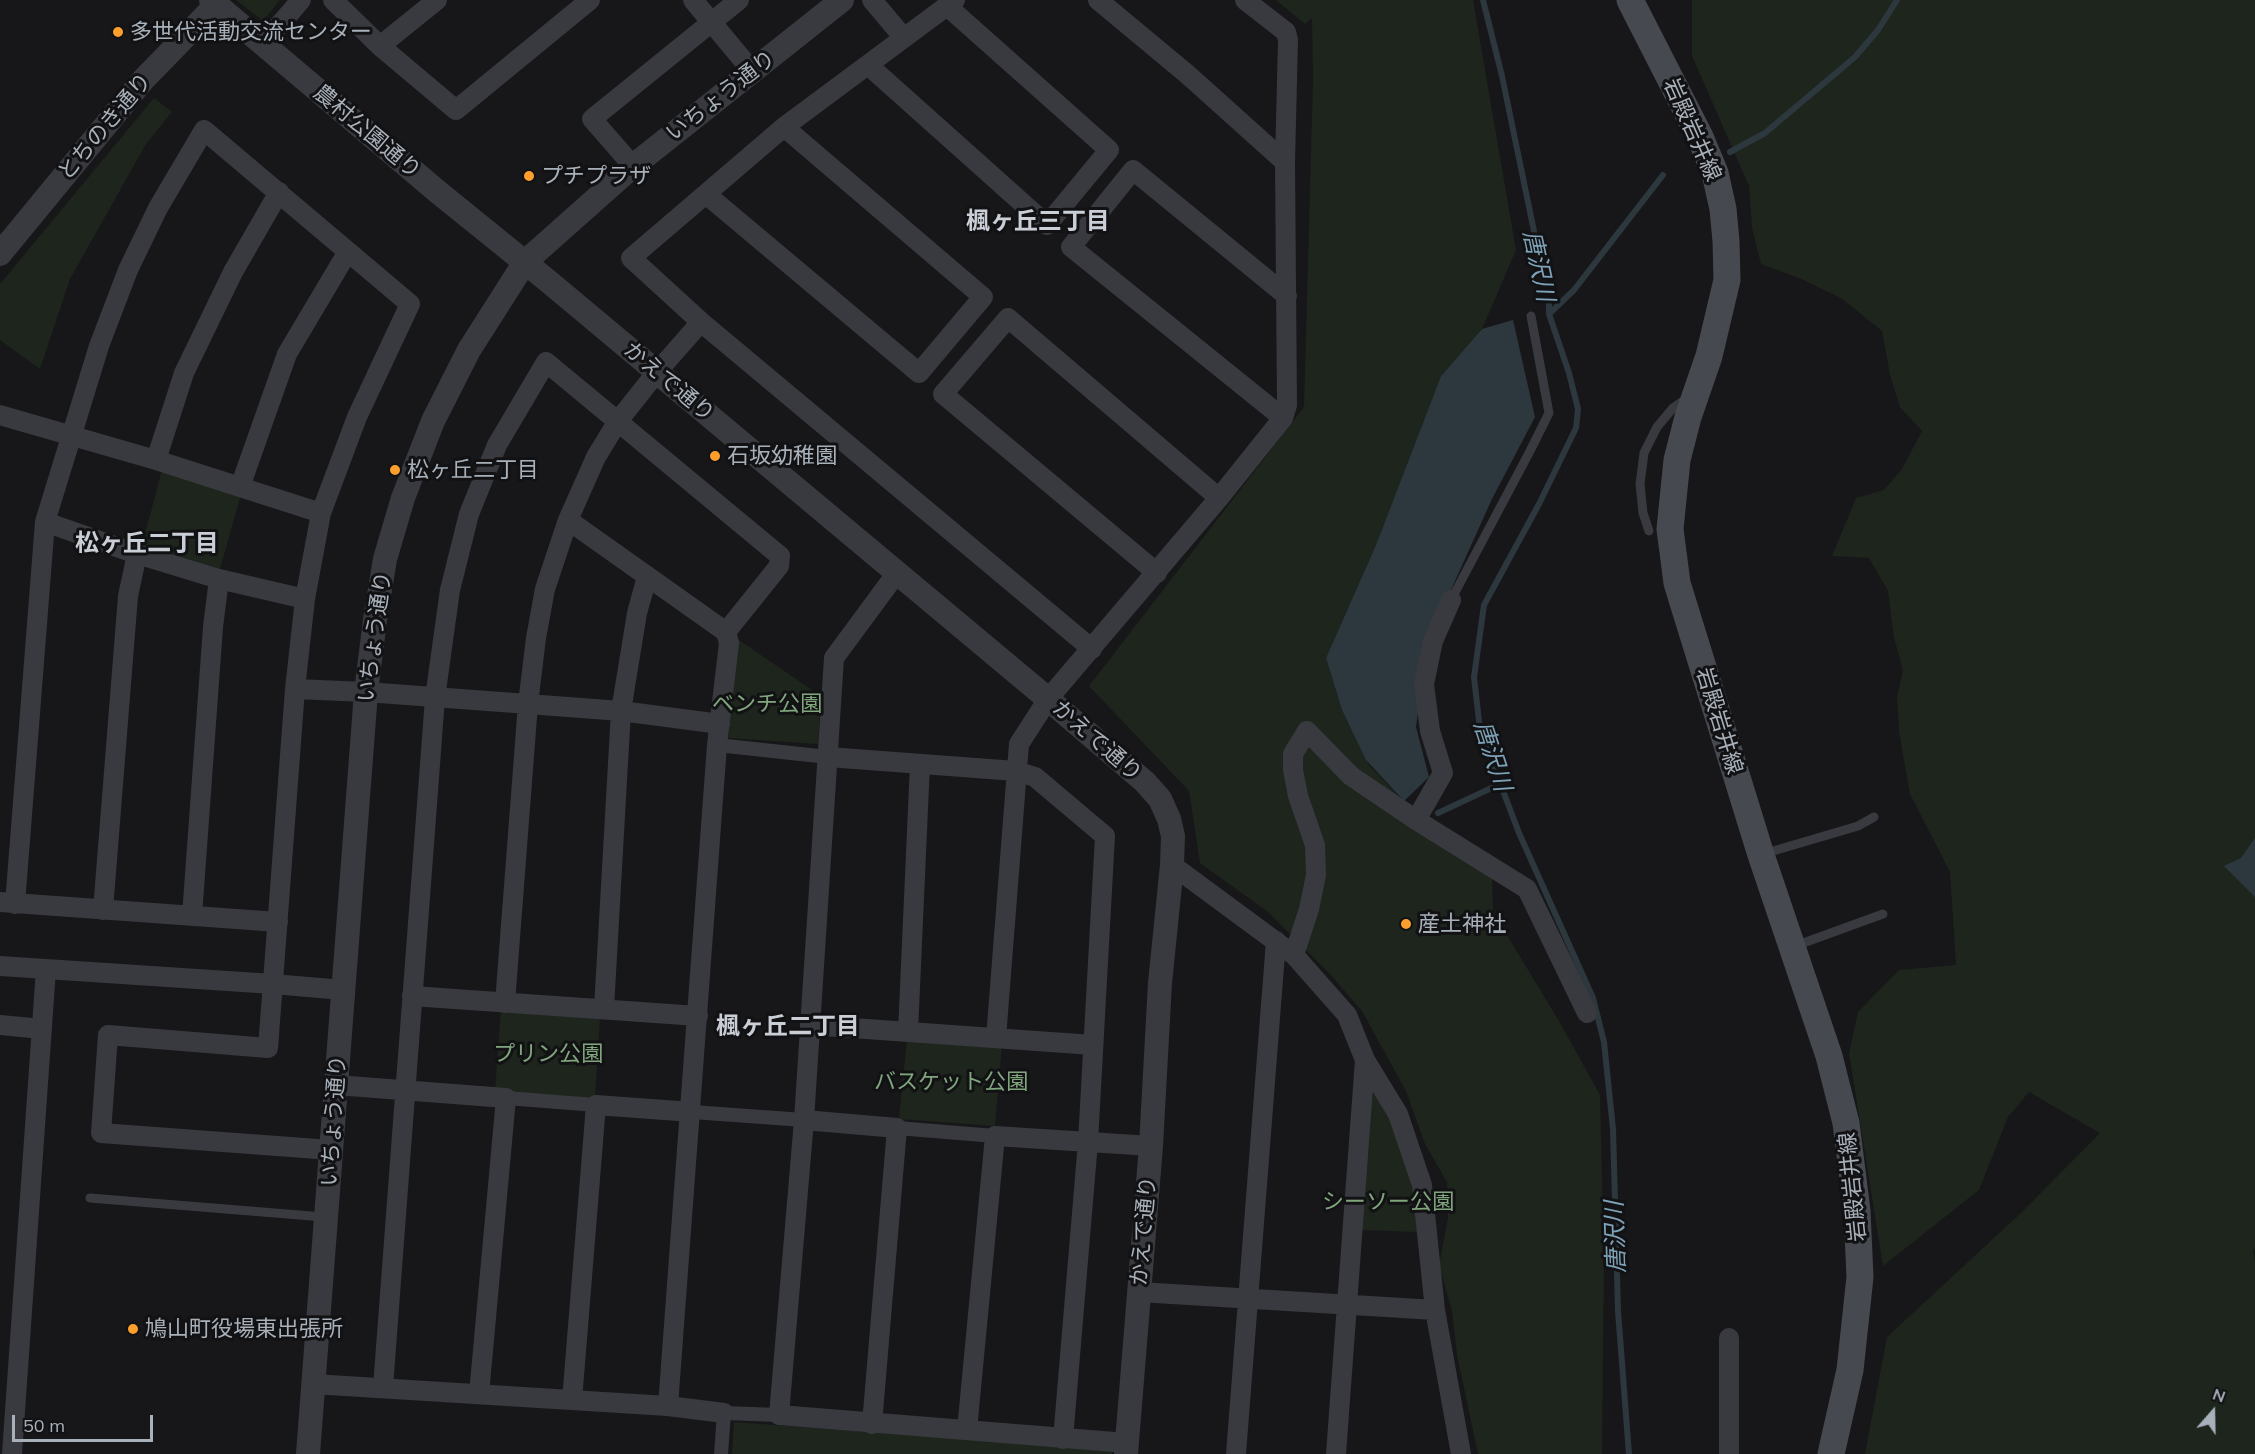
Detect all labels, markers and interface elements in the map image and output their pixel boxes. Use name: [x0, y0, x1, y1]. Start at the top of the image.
place label: 多世代活動交流センター: [130, 19, 372, 45]
marker: 多世代活動交流センター: [111, 25, 125, 39]
street label: いちょう通り: [661, 45, 781, 147]
street label: とちのき通り: [52, 68, 158, 186]
street label: 岩殿岩井線: [1658, 74, 1726, 186]
street label: 農村公園通り: [308, 79, 426, 185]
place label: プチプラザ: [541, 163, 651, 189]
marker: プチプラザ: [522, 169, 536, 183]
district label: 楓ヶ丘三丁目: [966, 208, 1110, 236]
water label: 唐沢川: [1516, 228, 1560, 304]
street label: かえで通り: [618, 337, 720, 427]
place label: 石坂幼稚園: [727, 443, 837, 469]
marker: 石坂幼稚園: [708, 449, 722, 463]
place label: 松ヶ丘二丁目: [407, 457, 539, 483]
marker: 松ヶ丘二丁目: [388, 463, 402, 477]
district label: 松ヶ丘二丁目: [75, 530, 219, 558]
street label: いちょう通り: [353, 570, 397, 704]
street label: 岩殿岩井線: [1690, 665, 1748, 777]
park label: ベンチ公園: [712, 691, 822, 717]
street label: かえで通り: [1047, 695, 1147, 787]
water label: 唐沢川: [1467, 717, 1517, 795]
place label: 産土神社: [1418, 911, 1506, 937]
marker: 産土神社: [1399, 917, 1413, 931]
district label: 楓ヶ丘二丁目: [716, 1013, 860, 1041]
park label: プリン公園: [493, 1041, 603, 1067]
street label: いちょう通り: [316, 1054, 352, 1188]
park label: バスケット公園: [874, 1069, 1028, 1095]
street label: 岩殿岩井線: [1834, 1131, 1872, 1243]
street label: かえで通り: [1126, 1175, 1162, 1287]
park label: シーソー公園: [1322, 1189, 1454, 1215]
water label: 唐沢川: [1600, 1201, 1632, 1273]
place label: 鳩山町役場東出張所: [145, 1316, 343, 1342]
marker: 鳩山町役場東出張所: [126, 1322, 140, 1336]
north arrow: [2183, 1382, 2243, 1442]
text: N: [2210, 1384, 2228, 1407]
scale bar: [15, 1403, 156, 1441]
text: 50 m: [23, 1414, 65, 1437]

